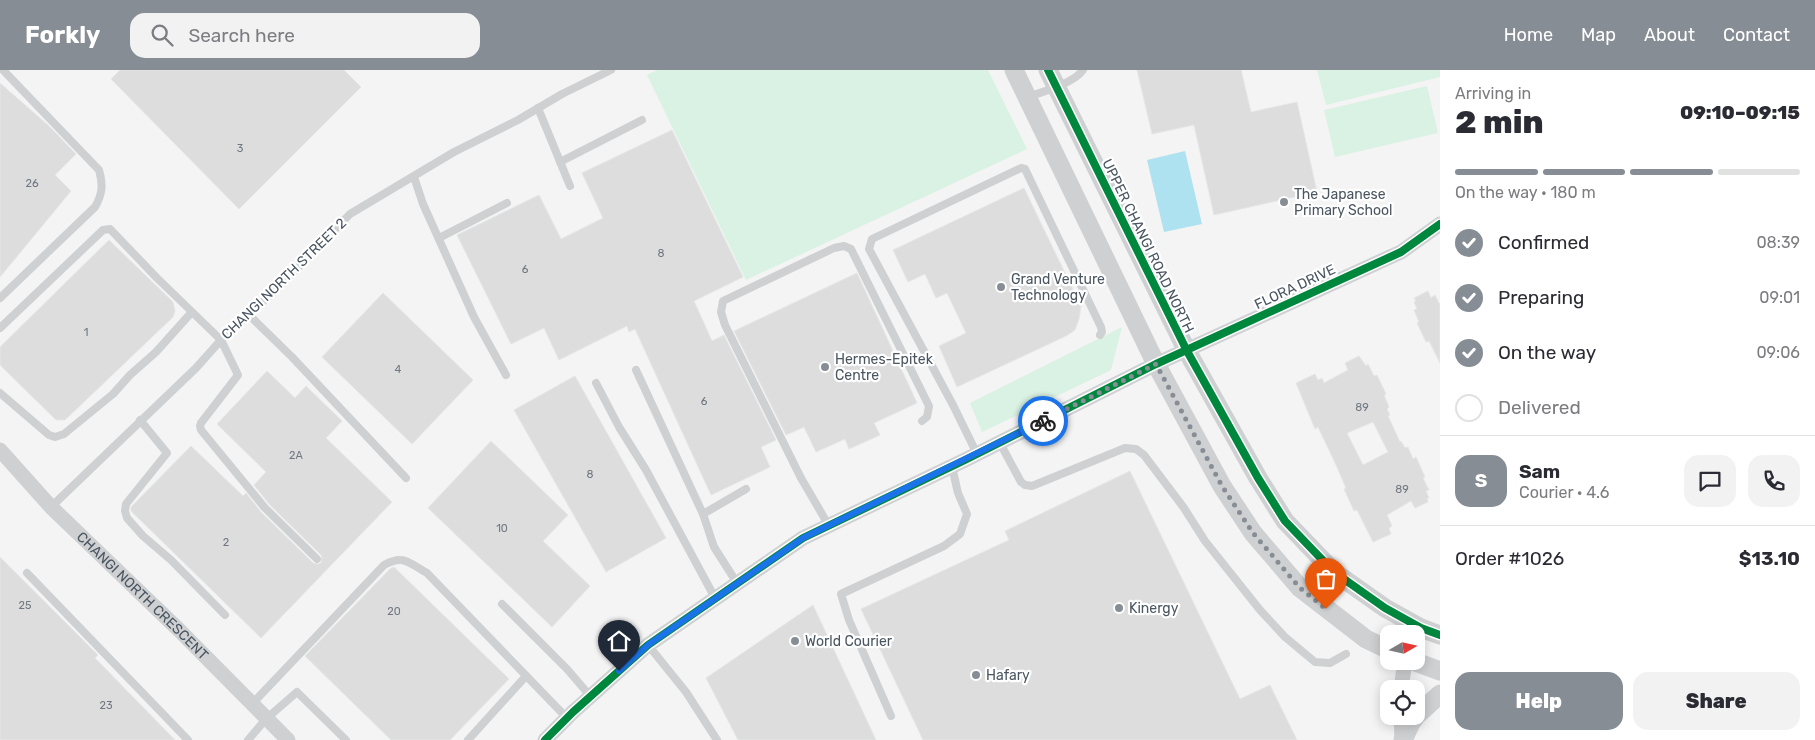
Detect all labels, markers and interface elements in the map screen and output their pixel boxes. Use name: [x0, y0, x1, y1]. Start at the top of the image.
search box: [130, 13, 480, 58]
text: Forkly: [25, 21, 100, 49]
icon: search: [148, 21, 176, 49]
text: Search here: [188, 24, 295, 47]
text: Home: [1504, 24, 1553, 46]
text: Map: [1581, 24, 1616, 46]
text: About: [1644, 24, 1695, 46]
text: Contact: [1723, 24, 1790, 46]
text: Arriving in: [1455, 84, 1531, 103]
text: 09:10–09:15: [1680, 101, 1800, 124]
text: 2 min: [1455, 103, 1544, 141]
house number: 3: [237, 142, 244, 155]
street label: UPPER CHANGI ROAD NORTH: [1098, 156, 1198, 336]
house number: 26: [25, 177, 39, 190]
text: On the way · 180 m: [1455, 183, 1596, 202]
place label: The Japanese Primary School: [1294, 186, 1392, 219]
marker: The Japanese Primary School: [1278, 196, 1290, 208]
street label: CHANGI NORTH STREET 2: [218, 215, 350, 343]
icon: check: [1455, 229, 1483, 257]
text: Confirmed: [1498, 231, 1589, 254]
text: 08:39: [1756, 233, 1800, 252]
house number: 8: [658, 247, 665, 260]
street label: FLORA DRIVE: [1252, 261, 1338, 313]
house number: 6: [522, 263, 529, 276]
place label: Grand Venture Technology: [1011, 271, 1105, 304]
marker: Grand Venture Technology: [995, 281, 1007, 293]
icon: check: [1455, 284, 1483, 312]
text: Preparing: [1498, 286, 1584, 309]
text: 09:01: [1759, 288, 1800, 307]
house number: 1: [84, 326, 88, 339]
icon: check: [1455, 339, 1483, 367]
text: On the way: [1498, 341, 1596, 364]
text: 09:06: [1756, 343, 1800, 362]
place label: Hermes-Epitek Centre: [835, 351, 934, 384]
marker: Hermes-Epitek Centre: [819, 361, 831, 373]
house number: 4: [395, 363, 402, 376]
house number: 6: [701, 395, 708, 408]
courier: [1018, 396, 1068, 446]
text: Delivered: [1498, 396, 1581, 419]
house number: 89: [1355, 401, 1369, 414]
icon: bike: [1029, 407, 1057, 435]
house number: 2A: [289, 449, 304, 462]
button: chat: [1684, 455, 1736, 507]
button: phone: [1748, 455, 1800, 507]
text: Sam: [1519, 460, 1560, 483]
house number: 8: [587, 468, 594, 481]
text: S: [1475, 469, 1487, 492]
house number: 89: [1395, 483, 1409, 496]
text: Courier · 4.6: [1519, 483, 1609, 502]
house number: 10: [496, 522, 508, 535]
street label: CHANGI NORTH CRESCENT: [73, 528, 212, 663]
house number: 2: [223, 536, 229, 549]
text: Order #1026: [1455, 547, 1564, 570]
text: $13.10: [1739, 547, 1800, 570]
pin: [1305, 558, 1347, 609]
icon: bag: [1312, 565, 1340, 593]
house number: 25: [19, 599, 32, 612]
place label: Kinergy: [1129, 600, 1179, 617]
marker: Kinergy: [1113, 602, 1125, 614]
house number: 20: [387, 605, 401, 618]
pin: [598, 620, 640, 671]
north arrow: [1380, 625, 1425, 670]
map controls: [1380, 625, 1425, 725]
icon: home: [605, 627, 633, 655]
place label: World Courier: [805, 633, 893, 650]
marker: World Courier: [789, 635, 801, 647]
place label: Hafary: [986, 667, 1030, 684]
marker: Hafary: [970, 669, 982, 681]
button: Help: [1455, 672, 1623, 730]
button: Share: [1633, 672, 1800, 730]
button: locate: [1380, 680, 1425, 725]
house number: 23: [99, 699, 113, 712]

